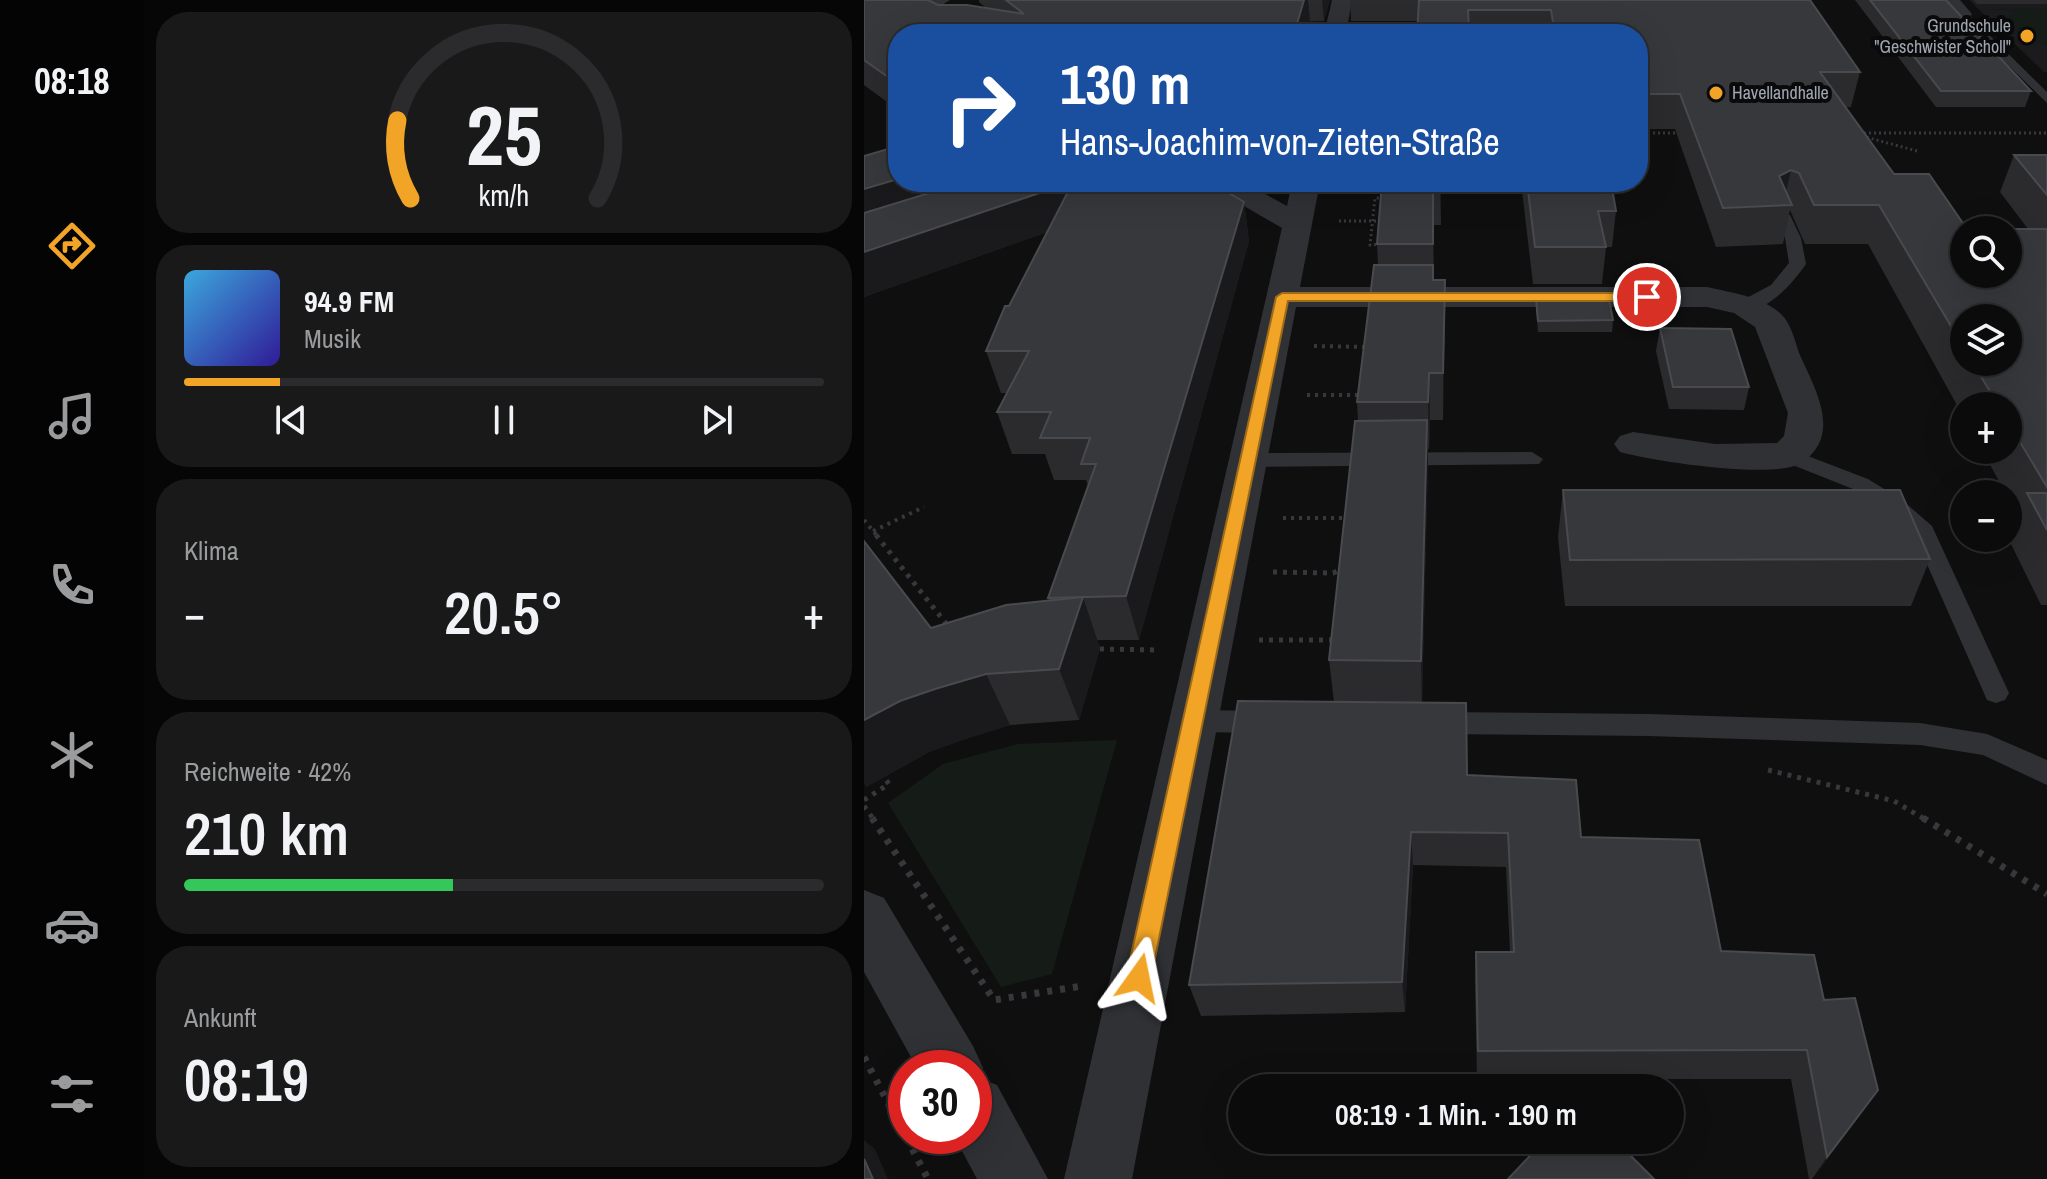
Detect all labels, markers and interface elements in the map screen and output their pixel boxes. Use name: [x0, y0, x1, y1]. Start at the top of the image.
place label: Grundschule "Geschwister Scholl": [1874, 13, 2011, 59]
marker: Grundschule "Geschwister Scholl": [2018, 27, 2036, 45]
text: 130 m: [1060, 46, 1190, 121]
icon: right: [928, 56, 1032, 160]
text: 08:18: [34, 57, 110, 105]
text: 25: [466, 78, 542, 190]
place label: Havellandhalle: [1732, 80, 1829, 105]
marker: Havellandhalle: [1707, 84, 1725, 102]
text: Hans-Joachim-von-Zieten-Straße: [1060, 118, 1500, 166]
text: km/h: [479, 176, 529, 215]
map controls: [1950, 216, 2022, 552]
button: search: [1950, 216, 2022, 288]
icon: directions: [44, 218, 100, 274]
pin: [1613, 263, 1681, 331]
icon: arrive: [1625, 275, 1669, 319]
text: 94.9 FM: [304, 281, 394, 321]
button: layers: [1950, 304, 2022, 376]
text: Musik: [304, 321, 361, 356]
icon: music: [44, 388, 100, 444]
button: +: [1950, 392, 2022, 464]
icon: previous: [269, 398, 313, 442]
icon: pause: [482, 398, 526, 442]
icon: next: [695, 398, 739, 442]
button: −: [1950, 480, 2022, 552]
text: Klima: [184, 533, 239, 568]
icon: phone: [44, 557, 100, 613]
text: 20.5°: [444, 572, 564, 653]
text: −: [184, 583, 205, 643]
text: +: [803, 583, 824, 643]
icon: climate: [44, 727, 100, 783]
text: Reichweite · 42%: [184, 754, 351, 789]
text: 210 km: [184, 793, 349, 874]
icon: car: [44, 897, 100, 953]
position arrow: [1097, 936, 1181, 1020]
text: Ankunft: [184, 1000, 256, 1035]
text: 08:19: [184, 1039, 309, 1120]
speed limit sign: 30: [888, 1050, 992, 1154]
icon: filters: [44, 1066, 100, 1122]
text: 08:19 · 1 Min. · 190 m: [1335, 1094, 1577, 1134]

